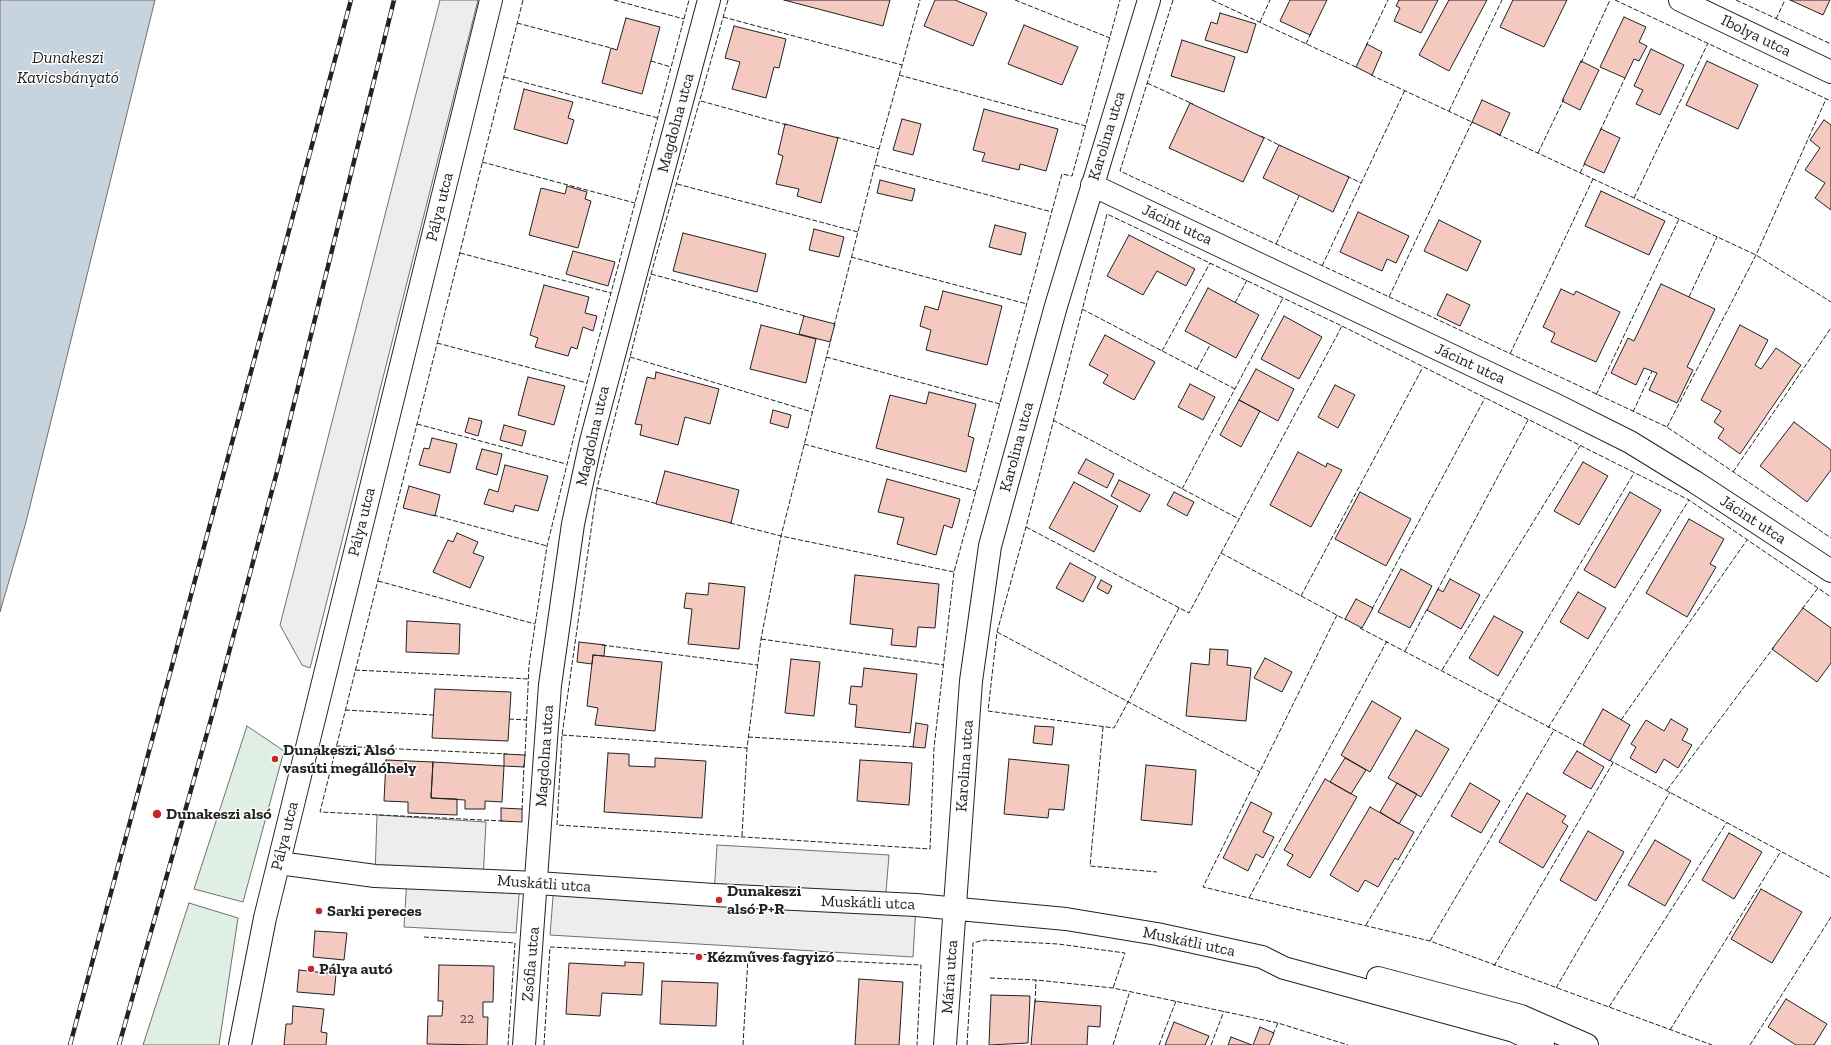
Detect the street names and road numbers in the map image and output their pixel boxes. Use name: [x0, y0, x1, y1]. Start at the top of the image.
street label: Ibolya utca: [1718, 11, 1794, 61]
street label: Magdolna utca: [653, 71, 699, 175]
street label: Karolina utca: [1084, 89, 1130, 183]
street label: Pálya utca: [422, 171, 458, 243]
street label: Jácint utca: [1139, 200, 1215, 250]
street label: Jácint utca: [1432, 339, 1508, 389]
street label: Magdolna utca: [572, 384, 614, 488]
street label: Karolina utca: [996, 400, 1038, 494]
street label: Pálya utca: [344, 486, 380, 558]
street label: Jácint utca: [1716, 491, 1790, 549]
street label: Magdolna utca: [532, 704, 558, 808]
street label: Karolina utca: [952, 719, 978, 813]
street label: Pálya utca: [267, 800, 303, 872]
street label: Muskátli utca: [496, 871, 592, 897]
street label: Muskátli utca: [821, 892, 915, 914]
street label: Muskátli utca: [1141, 923, 1237, 961]
street label: Zsófia utca: [518, 926, 544, 1002]
street label: Mária utca: [938, 939, 962, 1015]

